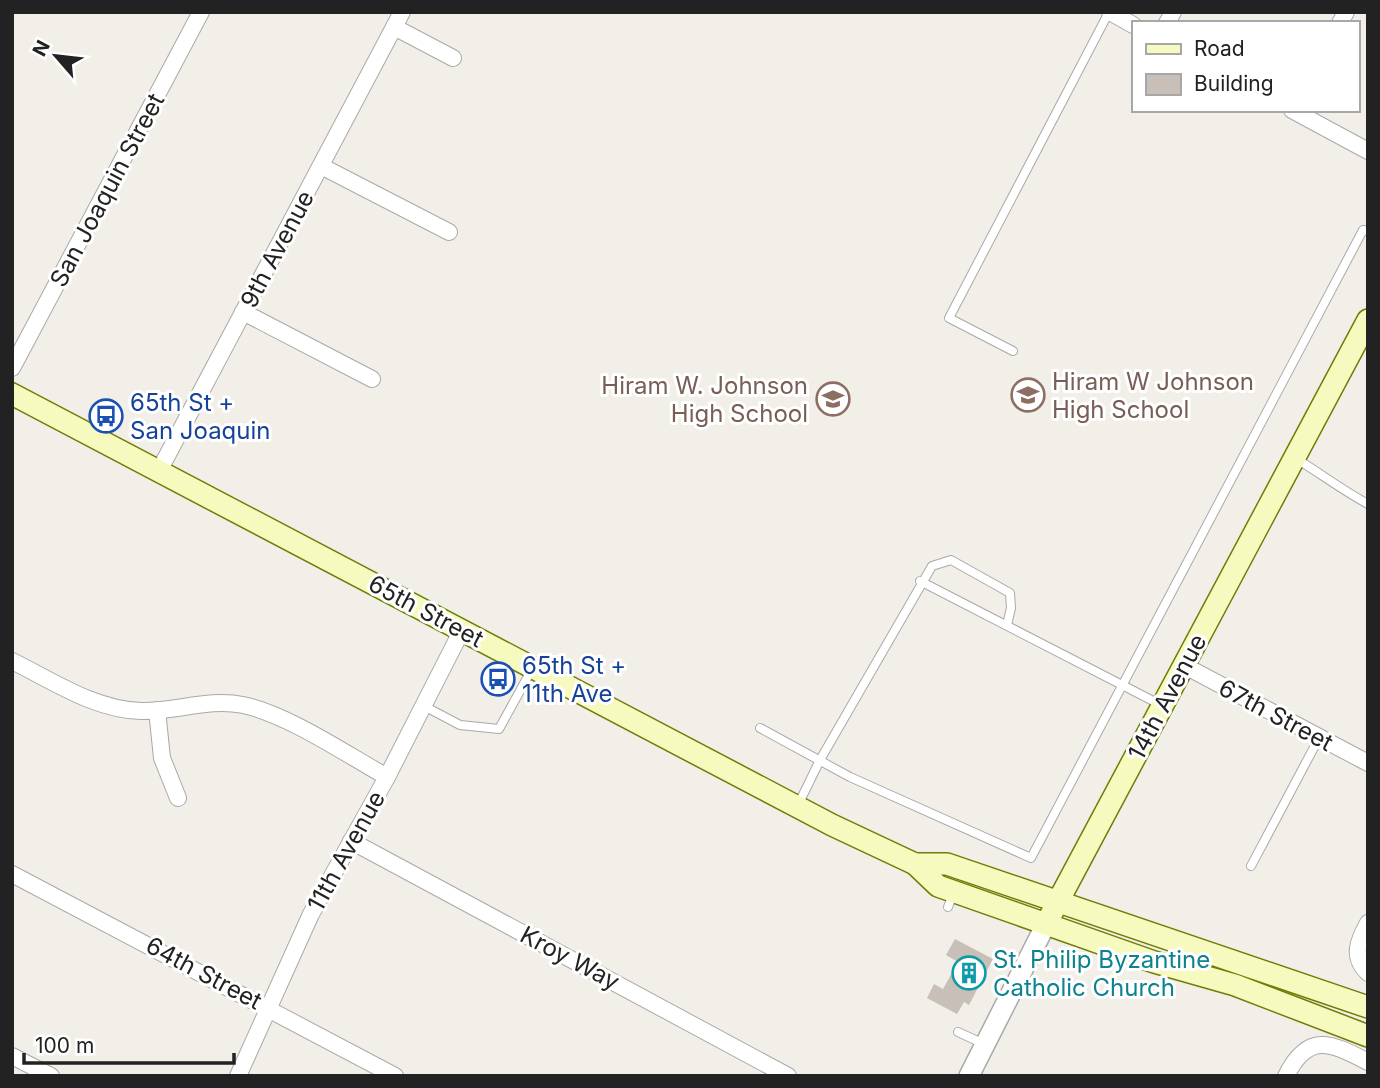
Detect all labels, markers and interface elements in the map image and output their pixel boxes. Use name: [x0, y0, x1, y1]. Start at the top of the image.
north arrow: [21, 21, 91, 91]
legend: [1132, 21, 1359, 112]
text: N: [28, 36, 55, 60]
text: Road: [1194, 36, 1245, 61]
text: Building: [1194, 71, 1274, 96]
street label: San Joaquin Street: [44, 88, 170, 292]
street label: 9th Avenue: [234, 186, 320, 312]
place label: Hiram W Johnson High School: [1052, 367, 1254, 424]
place label: Hiram W. Johnson High School: [601, 371, 808, 428]
school or university icon: Hiram W Johnson High School: [1009, 376, 1047, 414]
school or university icon: Hiram W. Johnson High School: [814, 380, 852, 418]
place label: 65th St + San Joaquin: [130, 388, 270, 445]
bus stop icon: 65th St + San Joaquin: [87, 397, 125, 435]
street label: 65th Street: [364, 569, 489, 653]
street label: 14th Avenue: [1122, 629, 1212, 765]
place label: 65th St + 11th Ave: [522, 651, 626, 708]
bus stop icon: 65th St + 11th Ave: [479, 660, 517, 698]
street label: 67th Street: [1214, 673, 1338, 757]
street label: 11th Avenue: [301, 786, 391, 916]
street label: Kroy Way: [516, 920, 624, 996]
street label: 64th Street: [141, 930, 267, 1016]
place label: St. Philip Byzantine Catholic Church: [993, 945, 1210, 1002]
building icon: St. Philip Byzantine Catholic Church: [950, 954, 988, 992]
scale bar: [24, 1021, 234, 1066]
text: 100 m: [35, 1033, 94, 1058]

